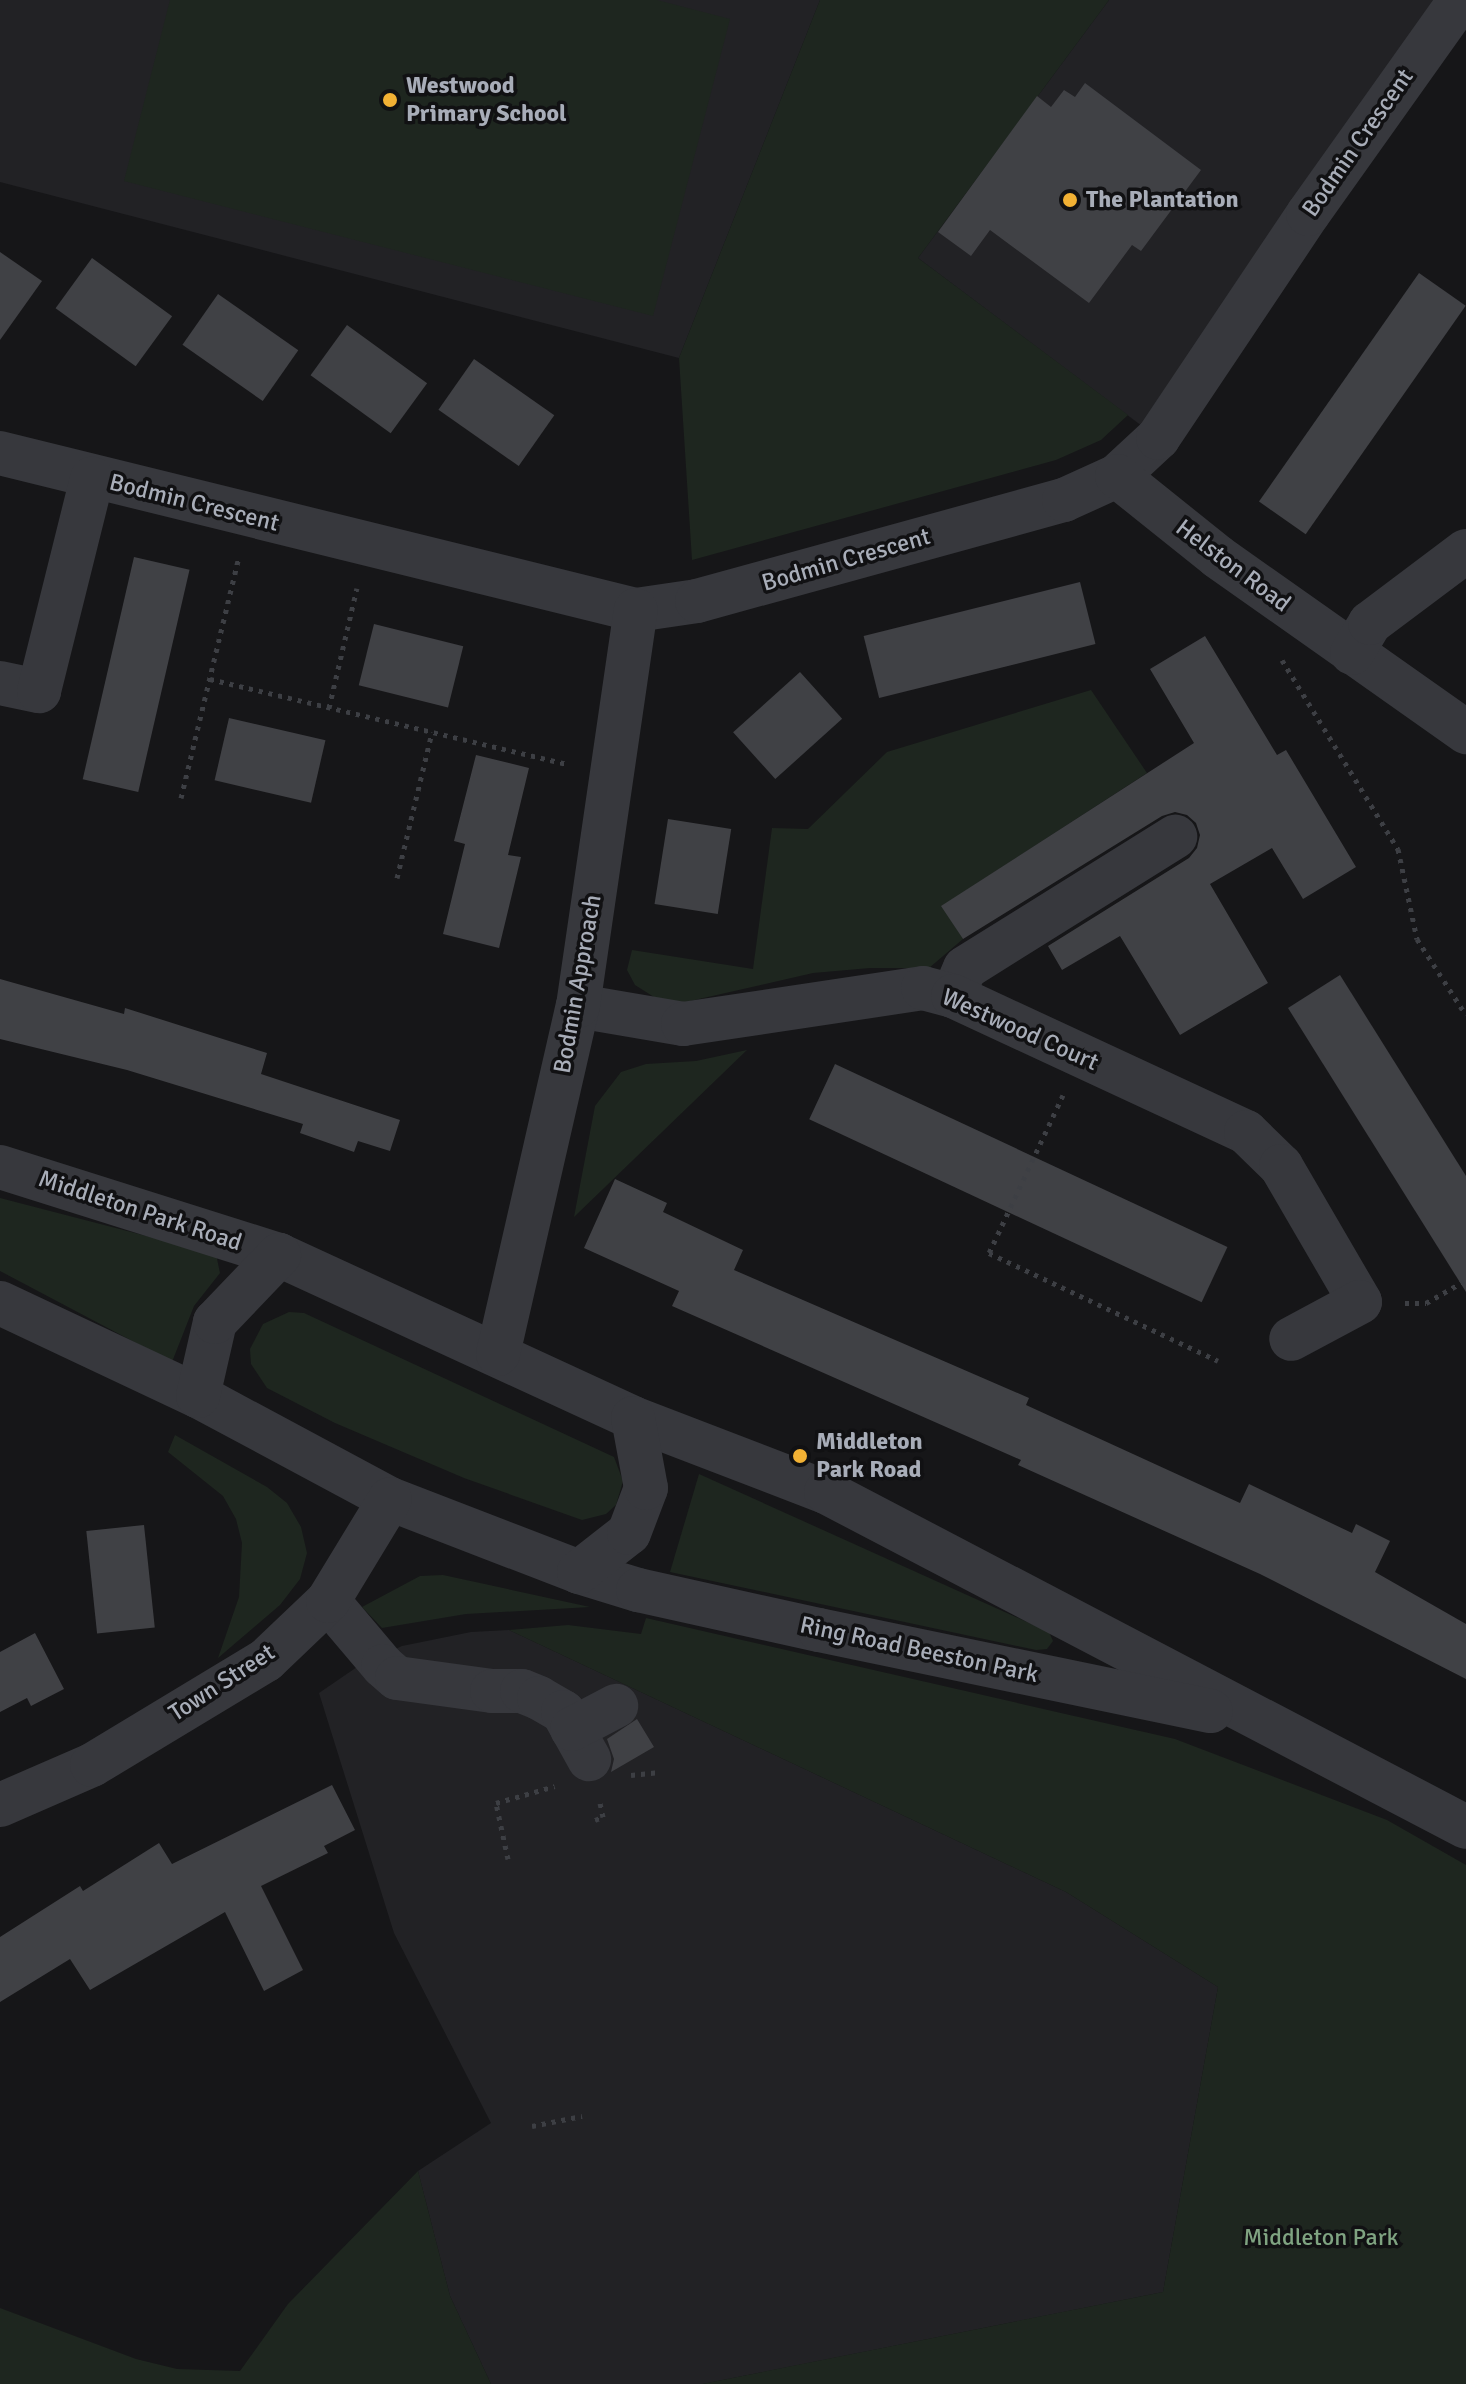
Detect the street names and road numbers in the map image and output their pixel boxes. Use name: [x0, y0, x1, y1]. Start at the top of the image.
street label: Bodmin Crescent: [1296, 64, 1420, 222]
street label: Bodmin Crescent: [106, 468, 282, 538]
street label: Helston Road: [1170, 514, 1296, 618]
street label: Bodmin Crescent: [758, 522, 934, 598]
street label: Bodmin Approach: [548, 892, 608, 1076]
street label: Westwood Court: [937, 983, 1103, 1077]
street label: Middleton Park Road: [35, 1165, 245, 1257]
street label: Ring Road Beeston Park: [797, 1611, 1041, 1689]
street label: Town Street: [164, 1638, 280, 1728]

